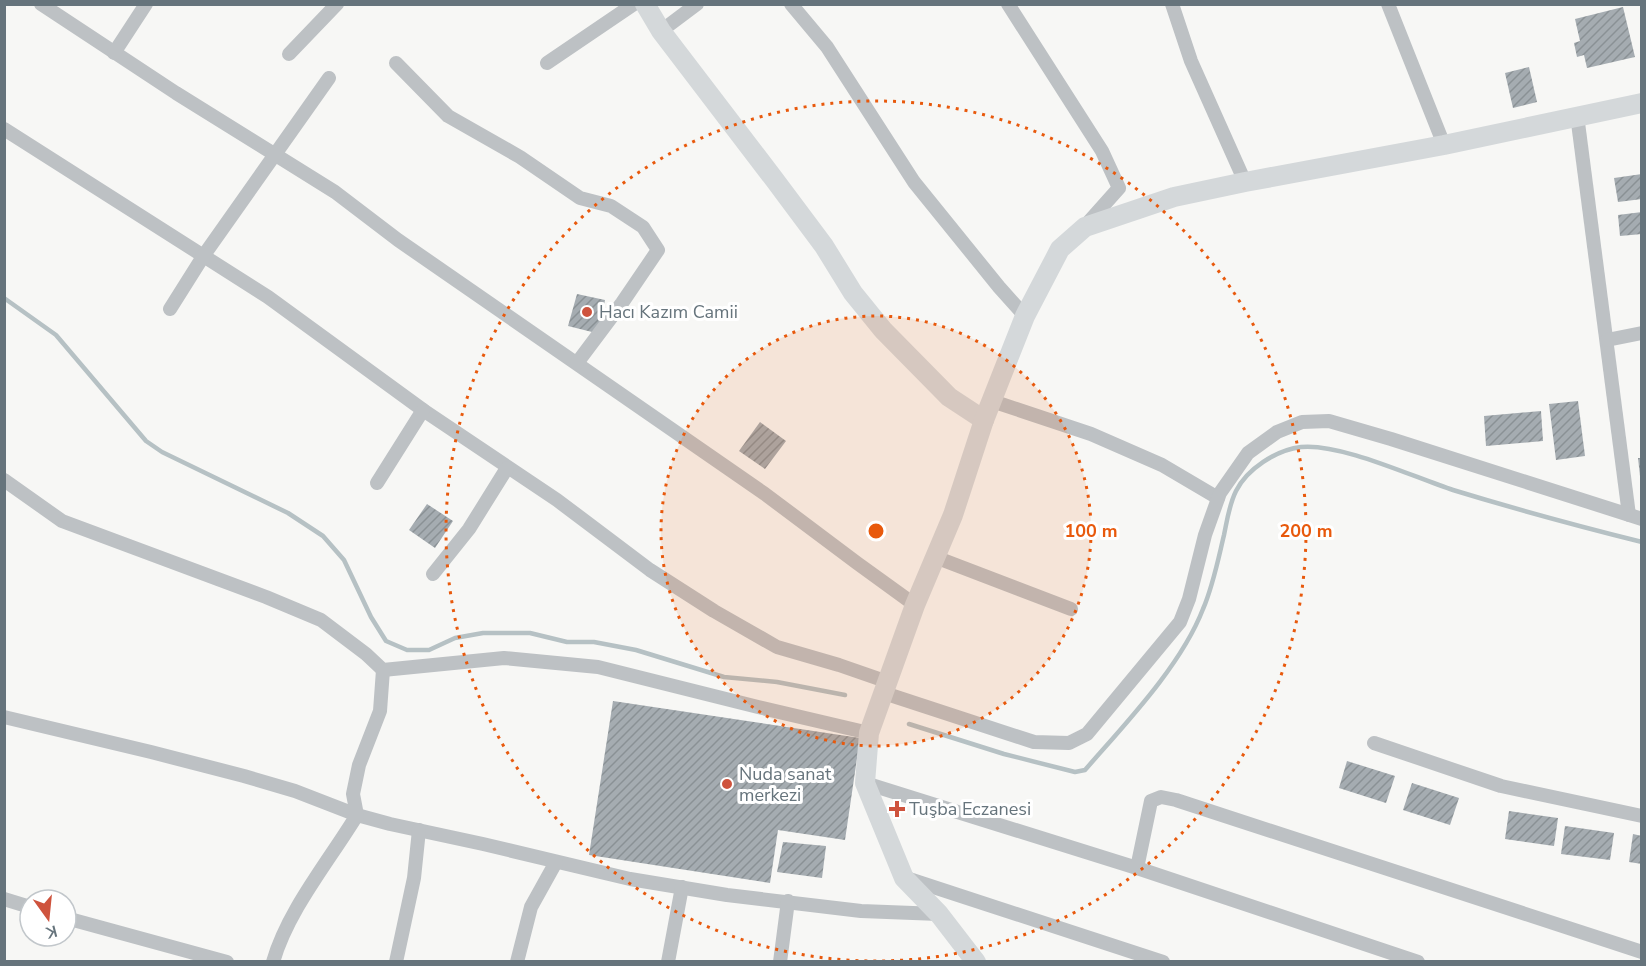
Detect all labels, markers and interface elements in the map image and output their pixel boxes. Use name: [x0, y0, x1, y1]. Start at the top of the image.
place label: Hacı Kazım Camii: [599, 300, 738, 324]
marker: Hacı Kazım Camii: [580, 305, 594, 319]
text: 100 m: [1064, 519, 1118, 543]
text: 200 m: [1279, 519, 1333, 543]
centre of rings: [866, 521, 886, 541]
place label: Nuda sanat merkezi: [739, 762, 832, 807]
marker: Nuda sanat merkezi: [720, 777, 734, 791]
place label: Tuşba Eczanesi: [909, 797, 1031, 821]
marker: Tuşba Eczanesi: [890, 802, 904, 816]
north arrow: [18, 888, 78, 948]
text: K: [42, 920, 60, 944]

